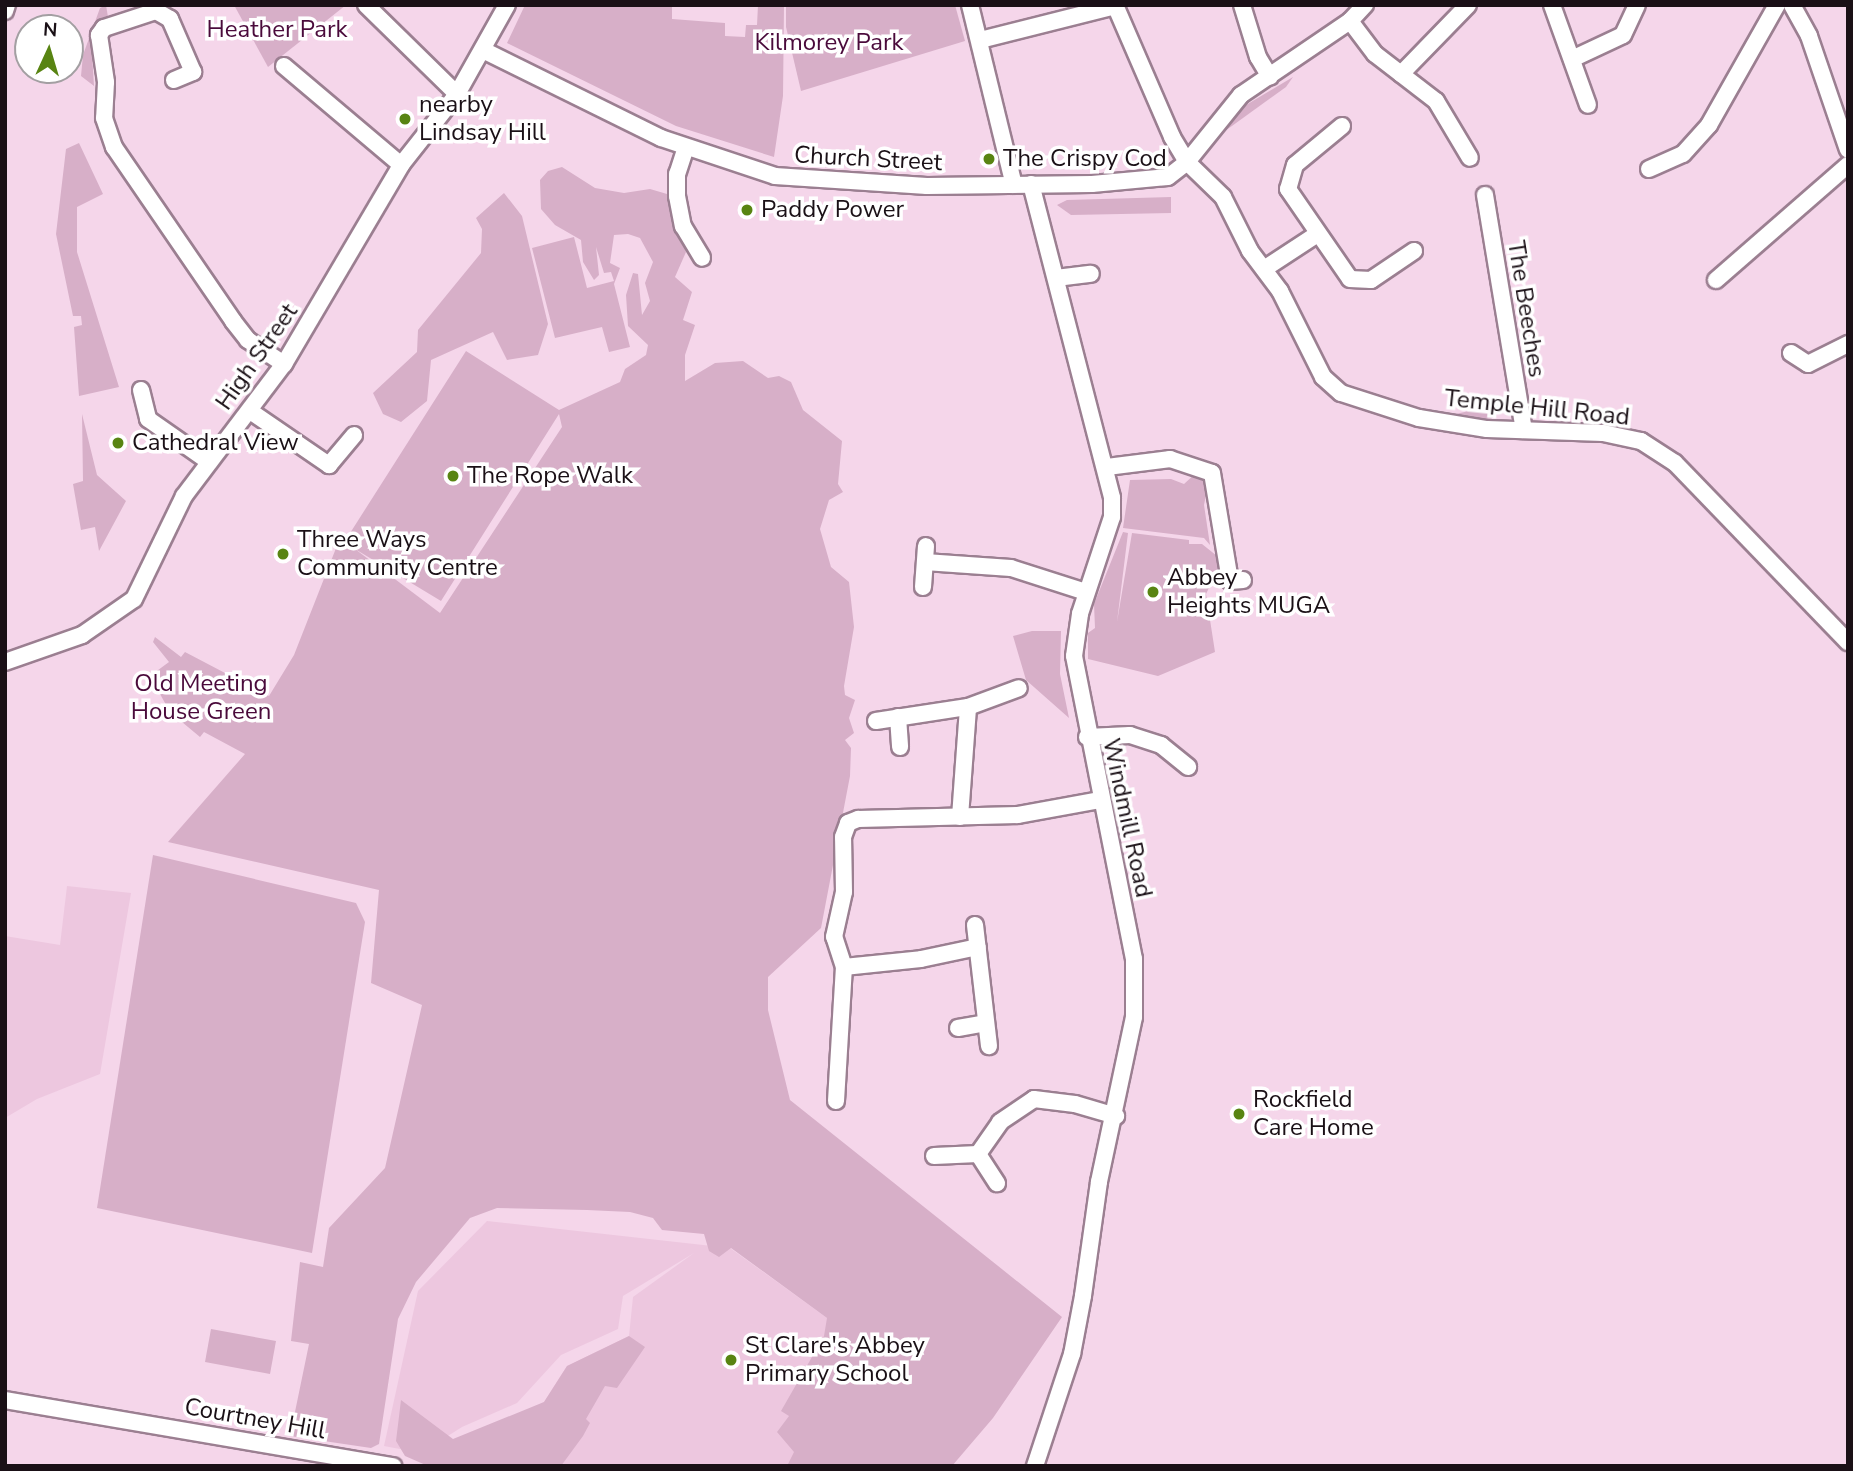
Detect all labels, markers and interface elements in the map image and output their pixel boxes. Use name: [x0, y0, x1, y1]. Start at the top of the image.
north arrow: [14, 14, 84, 84]
park label: Heather Park: [206, 16, 348, 44]
text: N: [42, 17, 58, 44]
park label: Kilmorey Park: [754, 29, 904, 57]
place label: nearby Lindsay Hill: [419, 91, 546, 147]
marker: nearby Lindsay Hill: [397, 111, 413, 127]
street label: Church Street: [793, 141, 943, 177]
place label: The Crispy Cod: [1003, 145, 1167, 173]
marker: The Crispy Cod: [981, 151, 997, 167]
place label: Paddy Power: [761, 196, 904, 224]
marker: Paddy Power: [739, 202, 755, 218]
street label: The Beeches: [1501, 239, 1551, 379]
street label: High Street: [210, 298, 304, 416]
street label: Temple Hill Road: [1443, 384, 1631, 432]
place label: Cathedral View: [132, 429, 299, 457]
marker: Cathedral View: [110, 435, 126, 451]
place label: The Rope Walk: [467, 462, 633, 490]
marker: The Rope Walk: [445, 468, 461, 484]
place label: Three Ways Community Centre: [297, 526, 498, 582]
marker: Three Ways Community Centre: [275, 546, 291, 562]
place label: Abbey Heights MUGA: [1167, 564, 1330, 620]
marker: Abbey Heights MUGA: [1145, 584, 1161, 600]
park label: Old Meeting House Green: [131, 670, 271, 726]
street label: Windmill Road: [1096, 736, 1158, 900]
place label: Rockfield Care Home: [1253, 1086, 1374, 1142]
marker: Rockfield Care Home: [1231, 1106, 1247, 1122]
place label: St Clare's Abbey Primary School: [745, 1332, 925, 1388]
marker: St Clare's Abbey Primary School: [723, 1352, 739, 1368]
street label: Courtney Hill: [182, 1392, 328, 1446]

